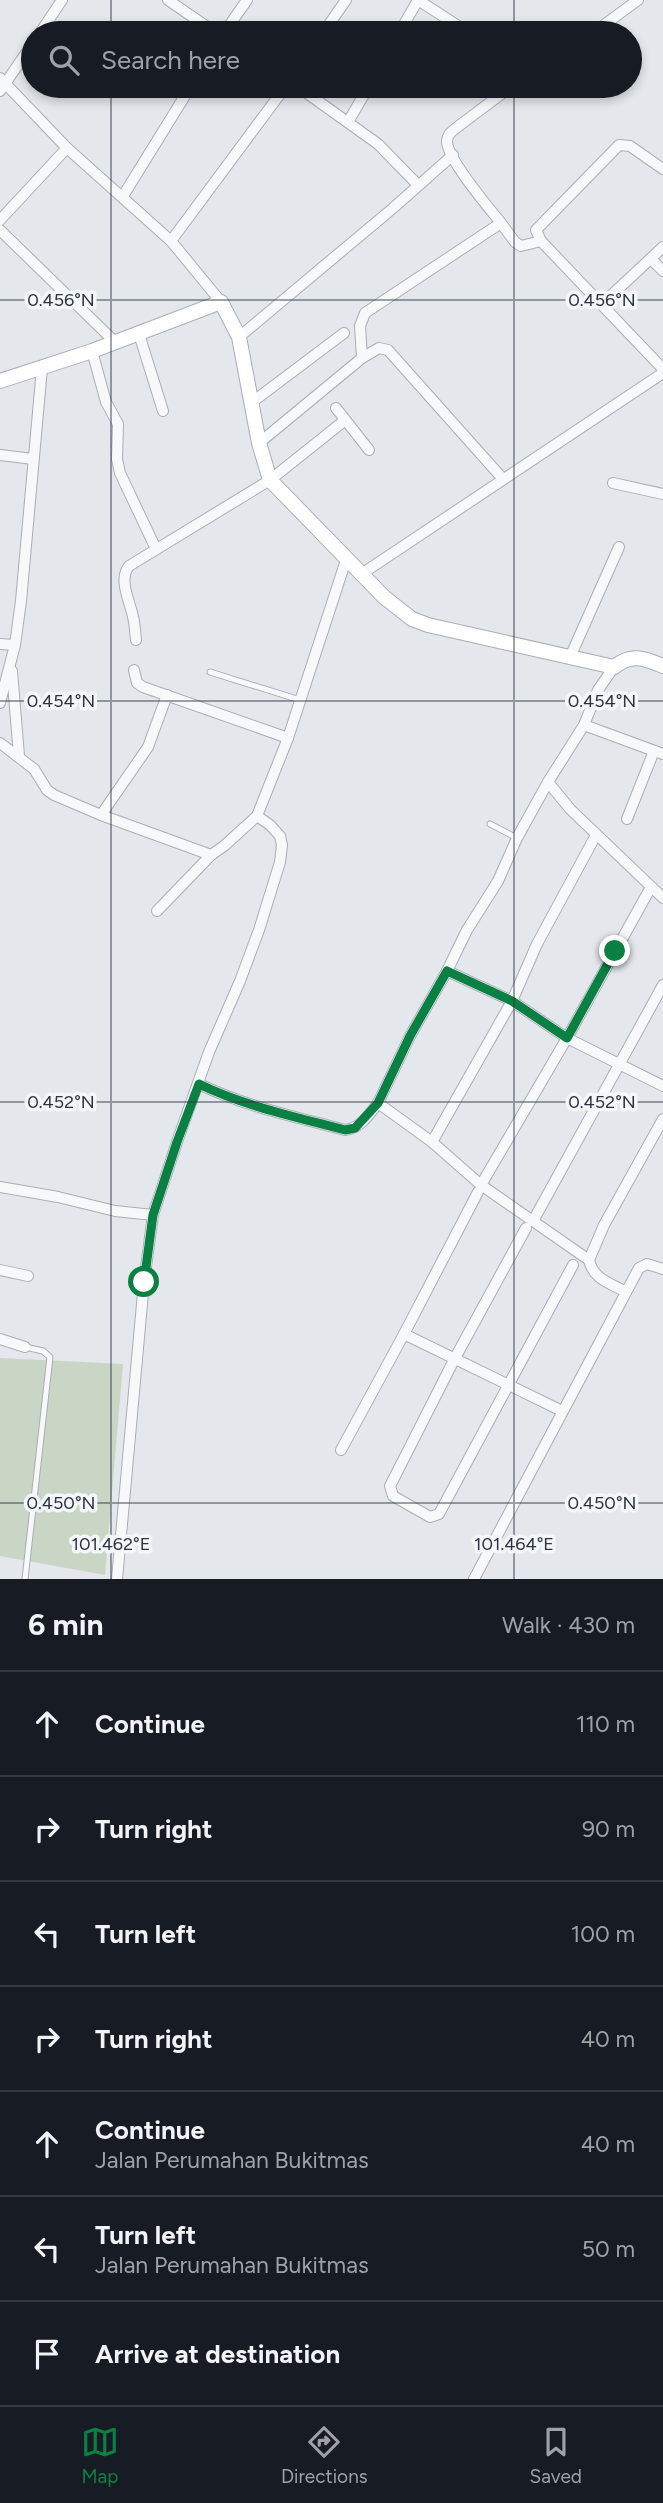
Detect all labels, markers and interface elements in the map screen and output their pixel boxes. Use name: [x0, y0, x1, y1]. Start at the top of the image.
search box: [21, 21, 642, 98]
icon: search: [45, 41, 83, 79]
text: Search here: [101, 44, 240, 76]
text: 0.456°N: [27, 289, 95, 311]
text: 0.456°N: [568, 289, 636, 311]
text: 0.454°N: [27, 690, 95, 712]
text: 0.454°N: [568, 690, 636, 712]
route end: [599, 935, 630, 966]
text: 0.452°N: [27, 1091, 95, 1113]
text: 0.452°N: [568, 1091, 636, 1113]
route start: [128, 1266, 159, 1297]
text: 0.450°N: [27, 1492, 95, 1514]
text: 0.450°N: [568, 1492, 636, 1514]
text: 101.462°E: [72, 1533, 150, 1555]
text: 101.464°E: [474, 1533, 554, 1555]
text: 6 min: [28, 1606, 104, 1643]
text: Walk · 430 m: [502, 1611, 635, 1639]
icon: ahead: [28, 1705, 66, 1743]
text: Continue: [95, 1708, 205, 1740]
text: 110 m: [576, 1710, 635, 1738]
icon: right: [28, 1810, 66, 1848]
text: Turn right: [95, 1813, 212, 1845]
text: 90 m: [582, 1815, 635, 1843]
icon: left: [28, 1915, 66, 1953]
text: Turn left: [95, 1918, 196, 1950]
text: 100 m: [571, 1920, 635, 1948]
icon: right: [28, 2020, 66, 2058]
text: Turn right: [95, 2023, 212, 2055]
text: 40 m: [581, 2025, 635, 2053]
text: Continue: [95, 2114, 205, 2146]
icon: ahead: [28, 2125, 66, 2163]
text: 40 m: [581, 2130, 635, 2158]
text: Jalan Perumahan Bukitmas: [95, 2146, 369, 2174]
text: Turn left: [95, 2219, 196, 2251]
icon: left: [28, 2230, 66, 2268]
text: 50 m: [582, 2235, 635, 2263]
text: Jalan Perumahan Bukitmas: [95, 2251, 369, 2279]
icon: arrive: [28, 2335, 66, 2373]
text: Arrive at destination: [95, 2338, 340, 2370]
tab: Map: [81, 2423, 119, 2488]
tab: Directions: [281, 2423, 368, 2488]
tab: Saved: [530, 2423, 582, 2488]

